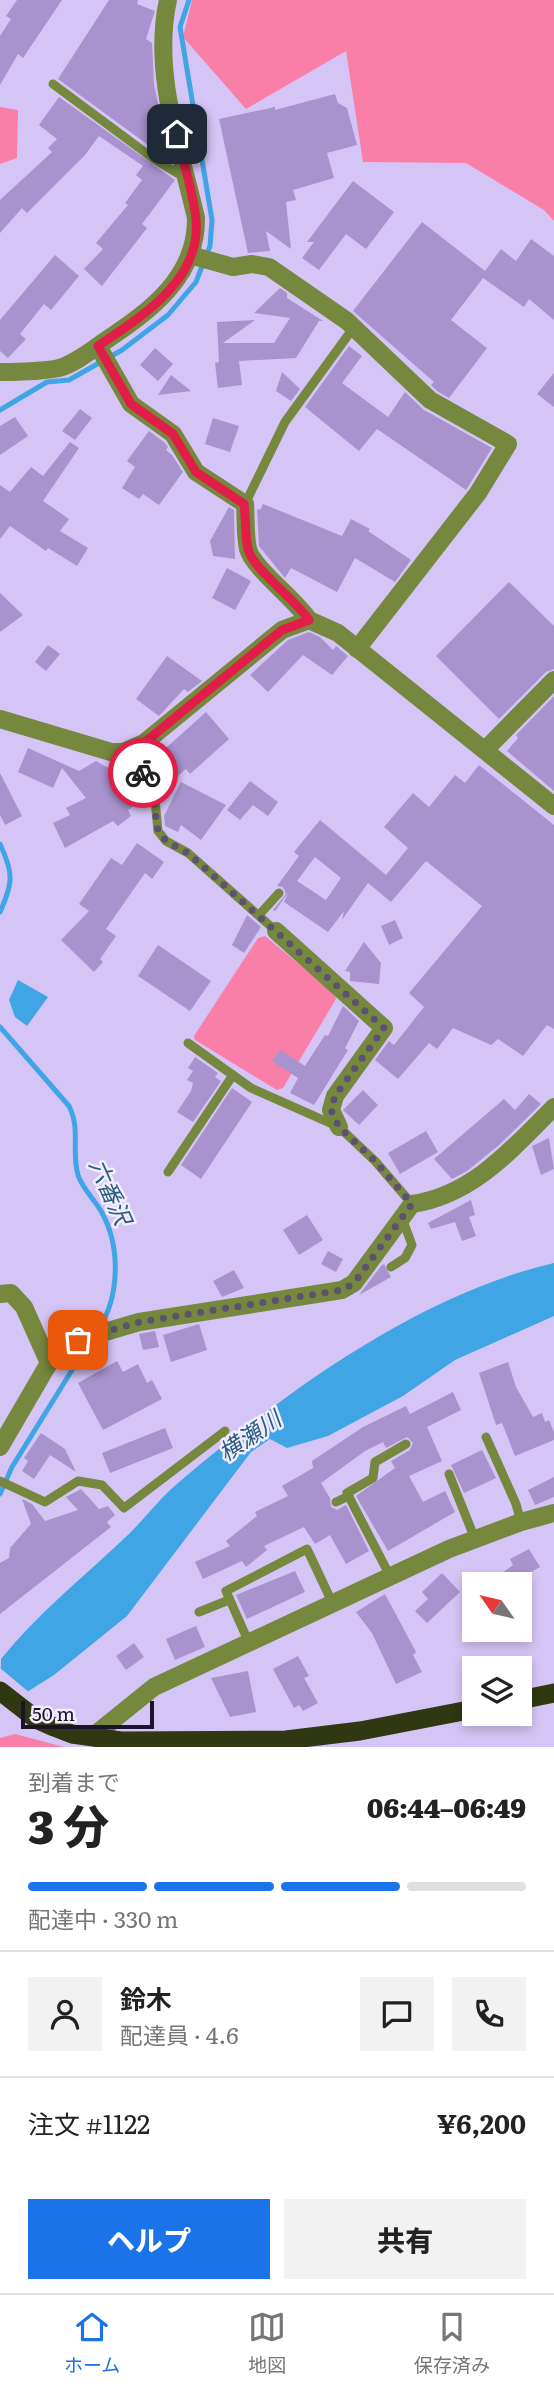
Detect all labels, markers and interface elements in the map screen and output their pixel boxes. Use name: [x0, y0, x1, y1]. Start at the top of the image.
pin: [147, 104, 207, 164]
icon: home: [158, 115, 196, 153]
courier: [108, 738, 178, 808]
icon: bike: [124, 754, 162, 792]
water label: 六番沢: [82, 1153, 143, 1232]
pin: [48, 1310, 108, 1370]
icon: bag: [59, 1321, 97, 1359]
water label: 横瀬川: [211, 1399, 289, 1468]
north arrow: [462, 1572, 532, 1642]
map controls: [462, 1572, 532, 1726]
button: layers: [462, 1656, 532, 1726]
scale bar: [21, 1698, 154, 1730]
text: 50 m: [32, 1699, 75, 1727]
text: 到着まで: [28, 1764, 120, 1798]
text: 06:44–06:49: [367, 1787, 526, 1826]
text: 3 分: [28, 1790, 109, 1858]
text: 配達中 · 330 m: [28, 1901, 178, 1935]
button: person: [28, 1977, 102, 2051]
button: chat: [360, 1977, 434, 2051]
button: phone: [452, 1977, 526, 2051]
text: 鈴木: [120, 1978, 172, 2017]
text: 配達員 · 4.6: [120, 2017, 239, 2051]
text: 注文 #1122: [28, 2103, 150, 2142]
text: ¥6,200: [437, 2103, 526, 2142]
button: ヘルプ: [28, 2199, 270, 2279]
button: 共有: [284, 2199, 526, 2279]
tab: ホーム: [64, 2308, 120, 2378]
tab: 地図: [248, 2308, 286, 2378]
tab: 保存済み: [414, 2308, 490, 2378]

